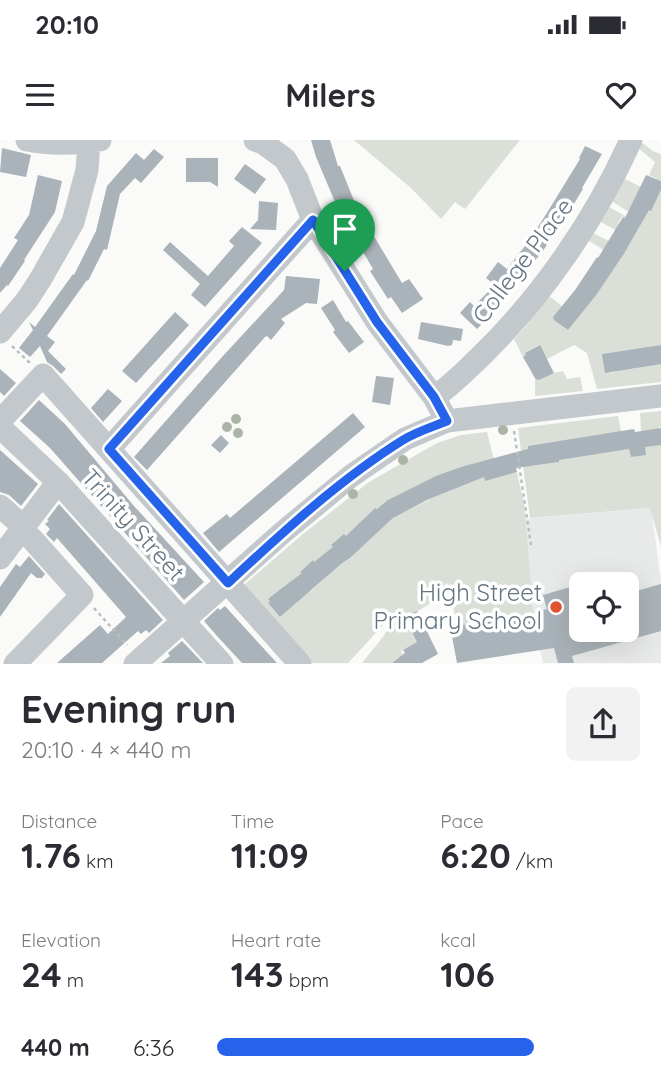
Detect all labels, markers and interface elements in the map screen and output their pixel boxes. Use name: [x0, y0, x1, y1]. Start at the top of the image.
text: 20:10: [35, 8, 99, 41]
text: Milers: [285, 75, 376, 115]
icon: menu: [21, 76, 59, 114]
icon: heart: [602, 76, 640, 114]
street label: College Place: [465, 192, 579, 329]
pin: [315, 199, 375, 271]
icon: arrive: [326, 210, 364, 248]
street label: Trinity Street: [76, 462, 192, 587]
map controls: [569, 572, 639, 642]
button: locate: [569, 572, 639, 642]
place label: High Street Primary School: [373, 577, 542, 635]
marker: High Street Primary School: [548, 599, 564, 615]
text: Evening run: [21, 685, 236, 733]
button: share: [566, 687, 640, 761]
text: 20:10 · 4 × 440 m: [21, 735, 191, 764]
text: Distance: [21, 809, 97, 833]
text: Time: [231, 809, 274, 833]
text: Pace: [440, 809, 484, 833]
text: 1.76: [21, 833, 81, 877]
text: 11:09: [231, 833, 309, 877]
text: 6:20: [440, 833, 511, 877]
text: km: [81, 849, 114, 873]
text: /km: [511, 849, 553, 873]
text: Elevation: [21, 928, 101, 952]
text: Heart rate: [231, 928, 321, 952]
text: kcal: [440, 928, 476, 952]
text: 24: [21, 952, 62, 996]
text: 143: [231, 952, 284, 996]
text: 106: [440, 952, 495, 996]
text: m: [62, 968, 84, 992]
text: bpm: [284, 968, 329, 992]
text: 440 m: [21, 1033, 90, 1062]
text: 6:36: [133, 1033, 174, 1062]

